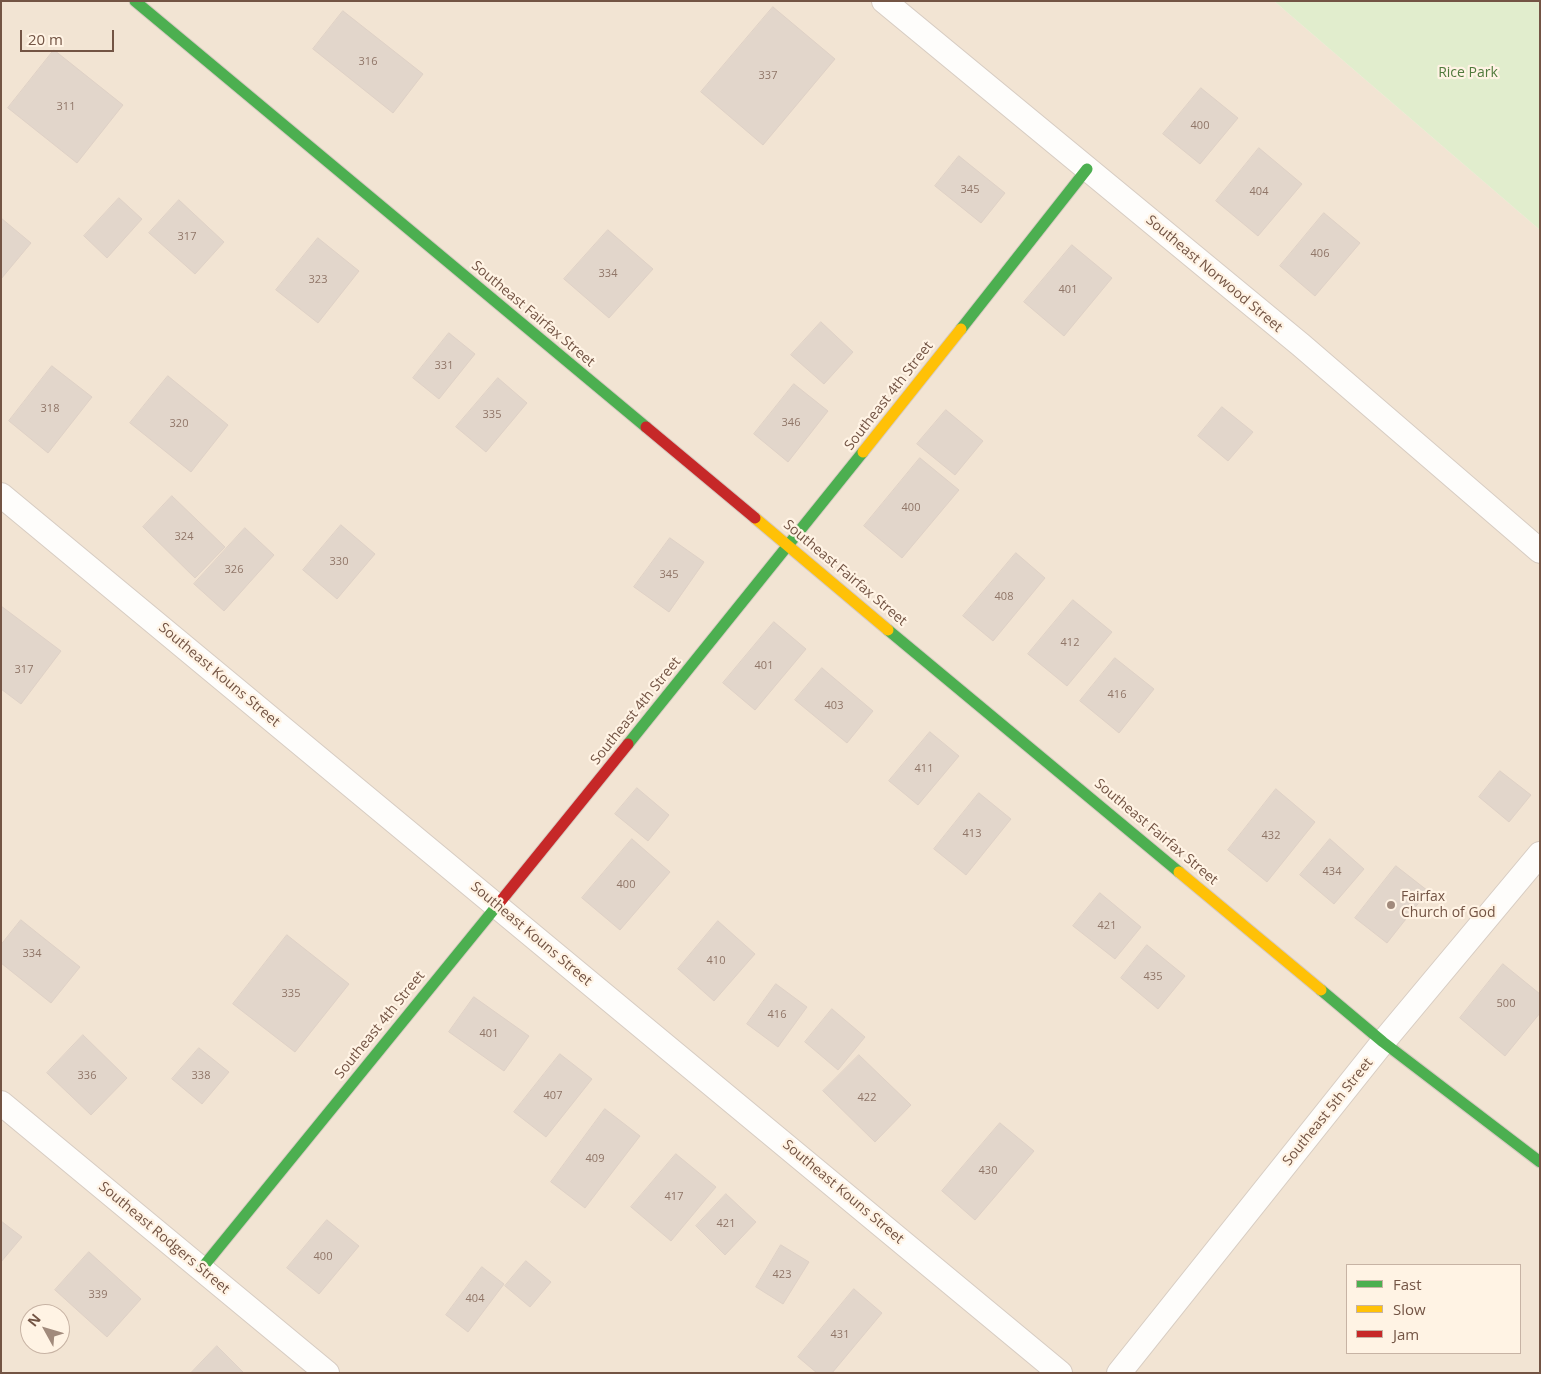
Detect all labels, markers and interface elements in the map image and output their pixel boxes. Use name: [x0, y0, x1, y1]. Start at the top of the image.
scale bar: [22, 20, 116, 52]
text: 20 m: [28, 29, 63, 49]
house number: 316: [359, 55, 377, 69]
park label: Rice Park: [1438, 65, 1498, 81]
house number: 337: [759, 69, 777, 83]
house number: 311: [57, 100, 75, 114]
house number: 400: [1191, 119, 1209, 133]
house number: 345: [961, 183, 979, 197]
house number: 404: [1250, 185, 1268, 199]
street label: Southeast Norwood Street: [1142, 212, 1286, 336]
house number: 317: [178, 230, 196, 244]
house number: 406: [1311, 247, 1329, 261]
street label: Southeast Fairfax Street: [468, 257, 598, 371]
house number: 334: [599, 267, 617, 281]
house number: 323: [309, 273, 327, 287]
house number: 401: [1059, 283, 1077, 297]
street label: Southeast 4th Street: [841, 338, 937, 454]
house number: 331: [435, 359, 453, 373]
house number: 318: [41, 402, 59, 416]
house number: 335: [483, 408, 501, 422]
house number: 346: [782, 416, 800, 430]
house number: 320: [170, 417, 188, 431]
house number: 400: [902, 501, 920, 515]
street label: Southeast Fairfax Street: [780, 516, 910, 630]
house number: 324: [175, 530, 193, 544]
house number: 330: [330, 555, 348, 569]
house number: 326: [225, 563, 243, 577]
house number: 345: [660, 568, 678, 582]
house number: 408: [995, 590, 1013, 604]
street label: Southeast Kouns Street: [155, 619, 283, 731]
house number: 412: [1061, 636, 1079, 650]
street label: Southeast 4th Street: [587, 654, 685, 768]
house number: 401: [755, 659, 773, 673]
house number: 317: [15, 663, 33, 677]
house number: 416: [1108, 688, 1126, 702]
house number: 403: [825, 699, 843, 713]
house number: 411: [915, 762, 933, 776]
street label: Southeast Fairfax Street: [1091, 775, 1221, 889]
house number: 413: [963, 827, 981, 841]
house number: 432: [1262, 829, 1280, 843]
house number: 434: [1323, 865, 1341, 879]
street label: Southeast Kouns Street: [467, 878, 595, 990]
house number: 400: [617, 878, 635, 892]
place label: Fairfax Church of God: [1401, 889, 1496, 922]
marker: Fairfax Church of God: [1385, 899, 1397, 911]
house number: 421: [1098, 919, 1116, 933]
house number: 334: [23, 947, 41, 961]
house number: 410: [707, 954, 725, 968]
street label: Southeast 4th Street: [331, 968, 429, 1082]
house number: 435: [1144, 970, 1162, 984]
house number: 335: [282, 987, 300, 1001]
house number: 500: [1497, 997, 1515, 1011]
house number: 416: [768, 1008, 786, 1022]
house number: 401: [480, 1027, 498, 1041]
street label: Southeast 5th Street: [1279, 1055, 1377, 1169]
house number: 336: [78, 1069, 96, 1083]
house number: 338: [192, 1069, 210, 1083]
house number: 407: [544, 1089, 562, 1103]
house number: 422: [858, 1091, 876, 1105]
street label: Southeast Kouns Street: [779, 1136, 907, 1248]
house number: 409: [586, 1152, 604, 1166]
house number: 430: [979, 1164, 997, 1178]
street label: Southeast Rodgers Street: [95, 1178, 233, 1298]
house number: 417: [665, 1190, 683, 1204]
house number: 421: [717, 1217, 735, 1231]
house number: 400: [314, 1250, 332, 1264]
legend: [1346, 1264, 1521, 1354]
house number: 423: [773, 1268, 791, 1282]
text: Fast: [1393, 1274, 1422, 1294]
house number: 339: [89, 1288, 107, 1302]
house number: 404: [466, 1292, 484, 1306]
text: Slow: [1393, 1299, 1426, 1319]
north arrow: [20, 1304, 70, 1354]
text: N: [23, 1309, 45, 1330]
text: Jam: [1393, 1324, 1419, 1344]
house number: 431: [831, 1328, 849, 1342]

